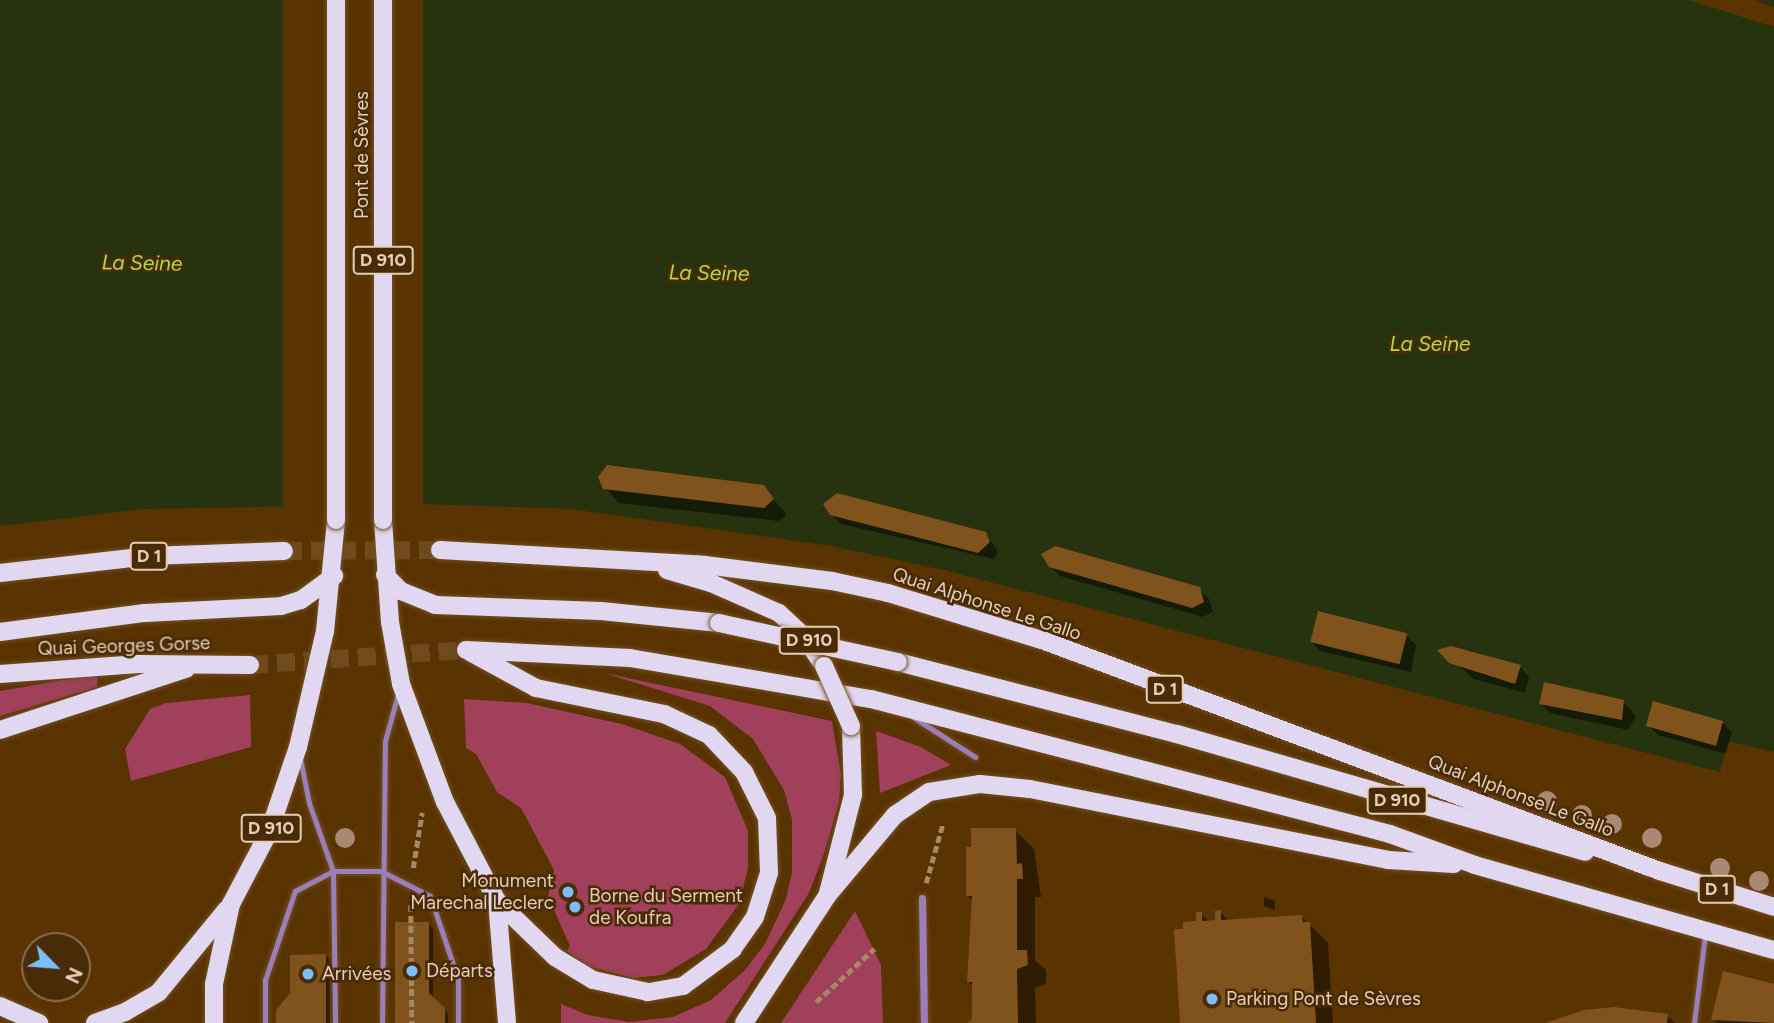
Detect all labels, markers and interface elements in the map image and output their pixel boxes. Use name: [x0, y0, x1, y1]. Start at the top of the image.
street label: Pont de Sèvres: [351, 91, 373, 219]
road number: D 910: [352, 246, 414, 274]
water label: La Seine: [101, 250, 183, 276]
water label: La Seine: [668, 260, 750, 286]
water label: La Seine: [1390, 331, 1470, 357]
road number: D 1: [130, 542, 168, 570]
street label: Quai Alphonse Le Gallo: [890, 563, 1084, 645]
road number: D 910: [778, 626, 840, 654]
street label: Quai Georges Gorse: [37, 632, 211, 660]
road number: D 1: [1146, 674, 1184, 704]
street label: Quai Alphonse Le Gallo: [1425, 750, 1617, 842]
road number: D 910: [1366, 786, 1428, 814]
road number: D 910: [240, 814, 302, 842]
place label: Monument Marechal Leclerc: [410, 870, 554, 914]
road number: D 1: [1698, 874, 1736, 904]
marker: Monument Marechal Leclerc: [560, 884, 576, 900]
place label: Borne du Serment de Koufra: [589, 885, 743, 929]
marker: Borne du Serment de Koufra: [567, 899, 583, 915]
north arrow: [21, 932, 91, 1002]
place label: Départs: [426, 960, 493, 982]
place label: Arrivées: [322, 963, 391, 985]
marker: Départs: [404, 963, 420, 979]
text: N: [60, 964, 87, 987]
marker: Arrivées: [300, 966, 316, 982]
place label: Parking Pont de Sèvres: [1226, 988, 1421, 1010]
marker: Parking Pont de Sèvres: [1204, 991, 1220, 1007]

